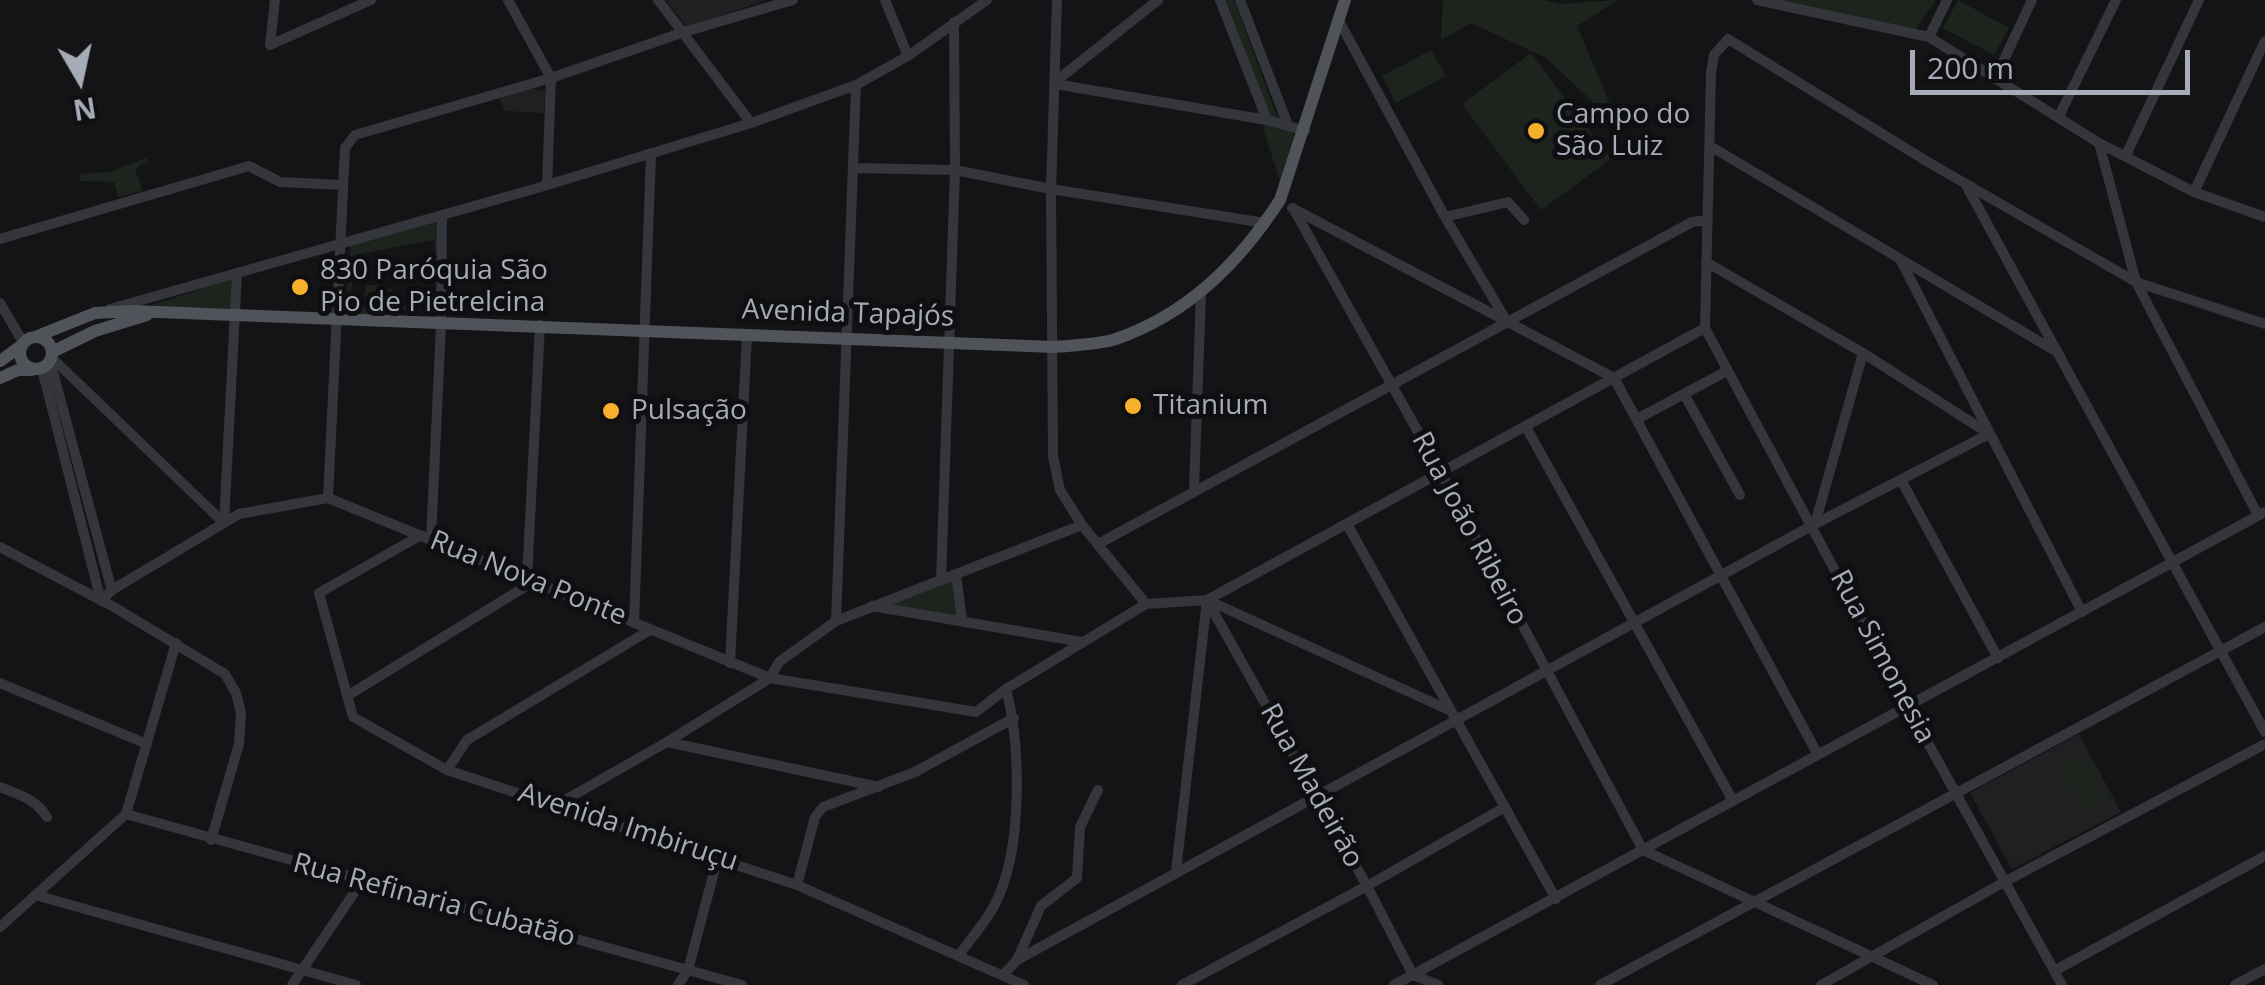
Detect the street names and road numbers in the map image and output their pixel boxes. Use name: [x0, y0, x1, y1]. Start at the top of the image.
street label: Avenida Tapajós: [741, 294, 955, 334]
street label: Rua João Ribeiro: [1404, 427, 1534, 631]
street label: Rua Nova Ponte: [425, 524, 631, 634]
street label: Rua Simonesia: [1822, 565, 1942, 749]
street label: Rua Madeirão: [1252, 698, 1370, 874]
street label: Avenida Imbiruçu: [514, 777, 742, 879]
street label: Rua Refinaria Cubatão: [289, 847, 579, 955]

